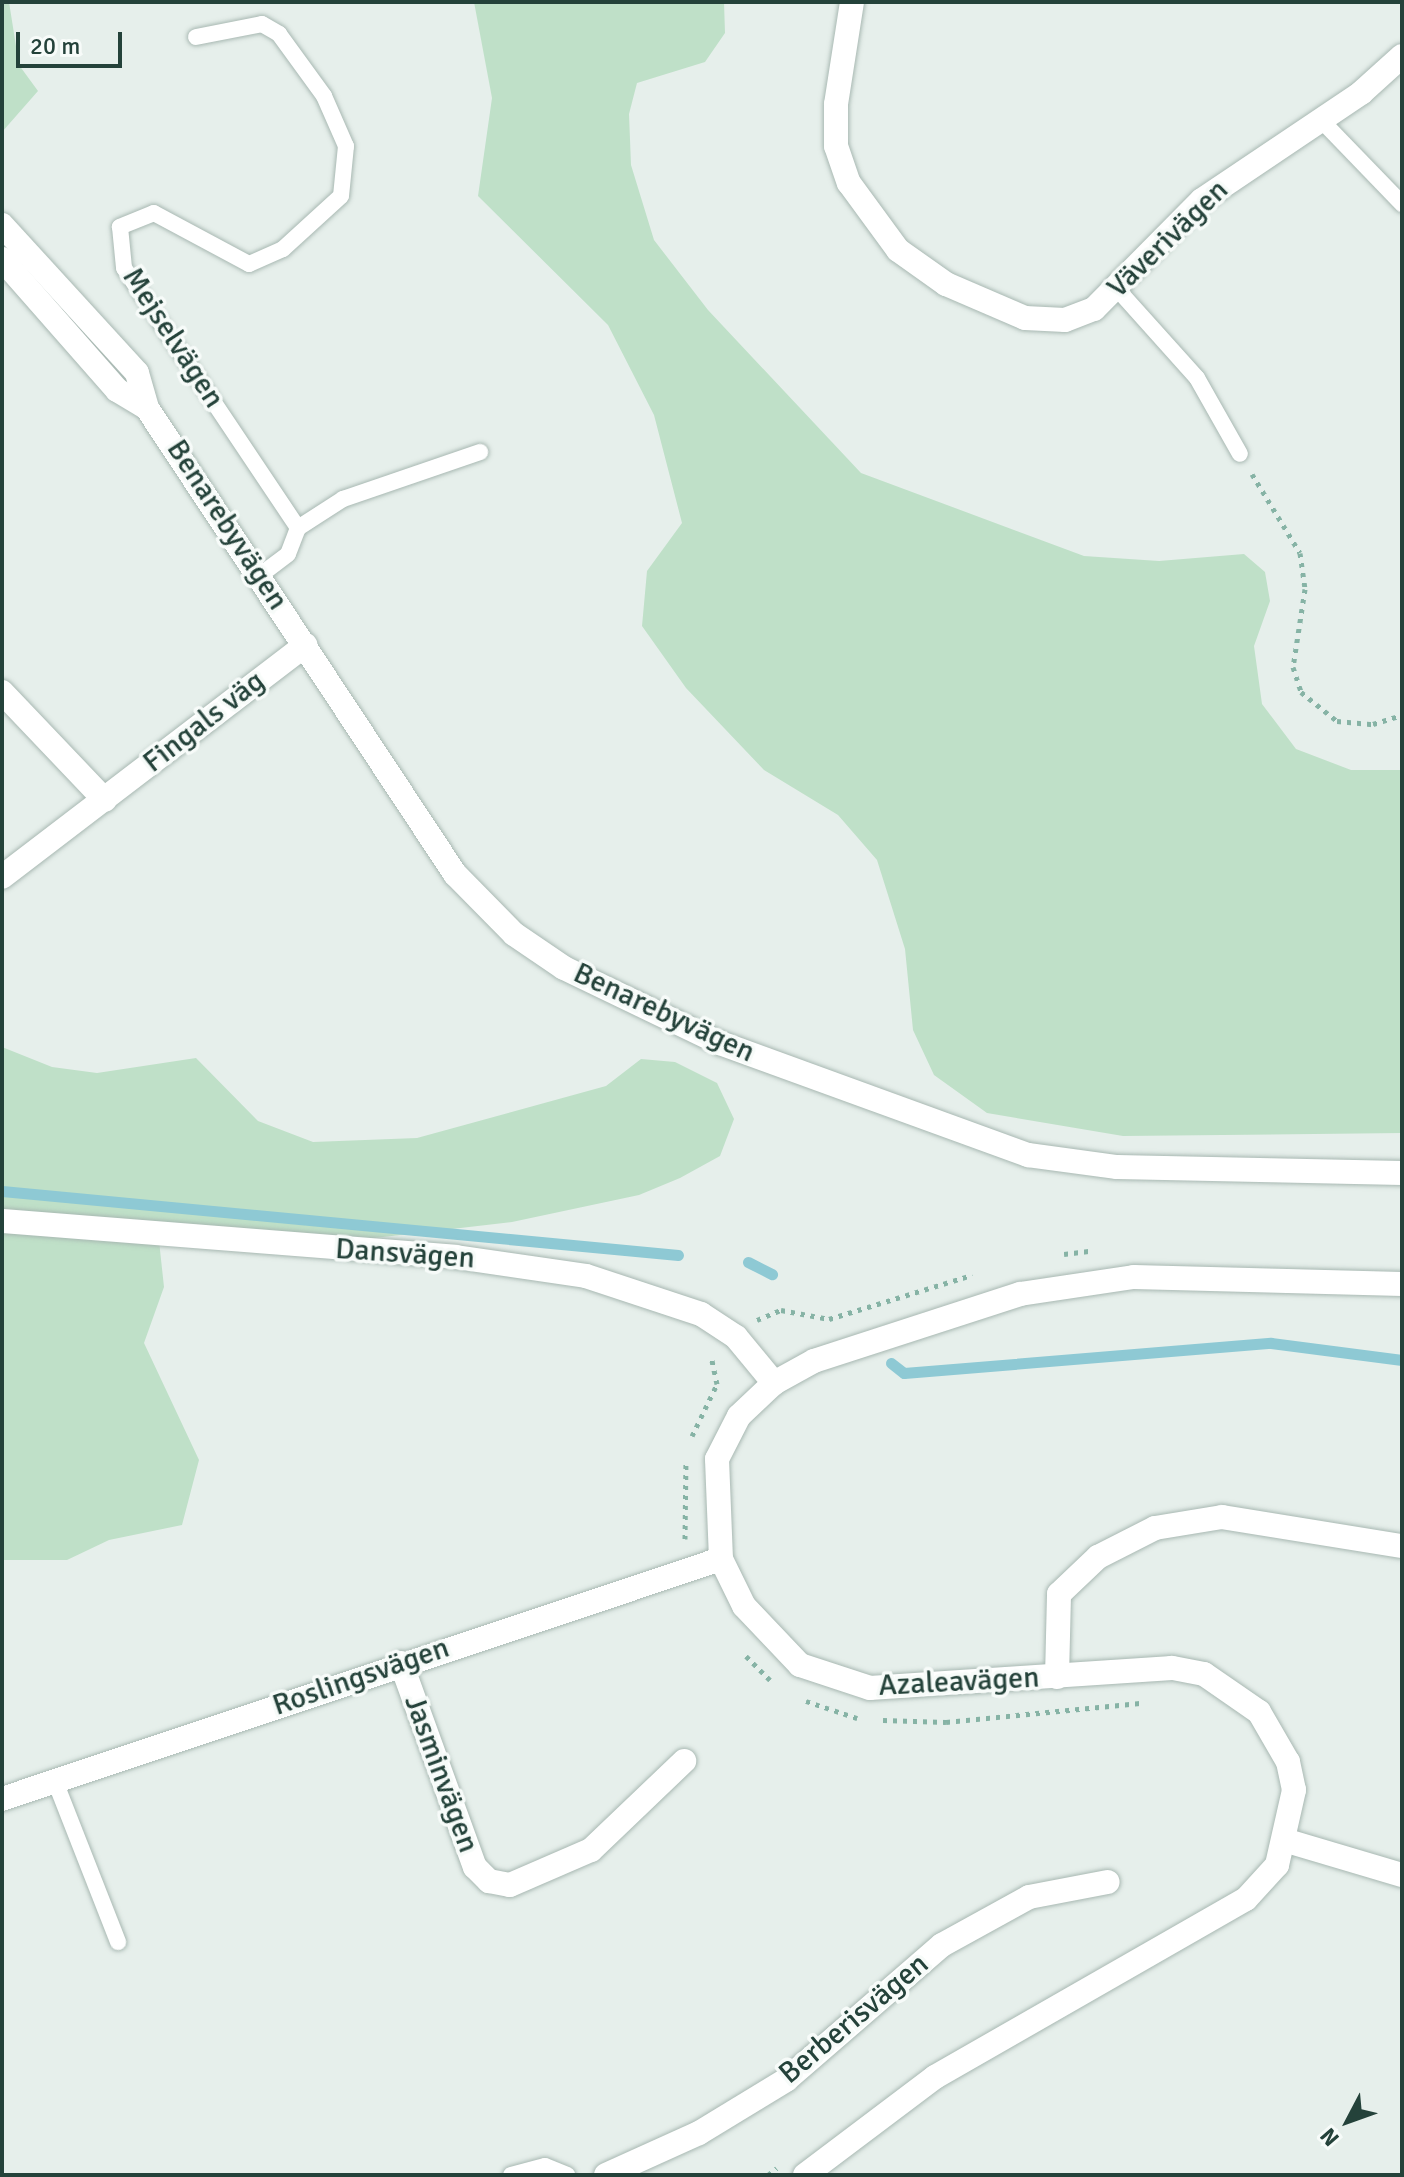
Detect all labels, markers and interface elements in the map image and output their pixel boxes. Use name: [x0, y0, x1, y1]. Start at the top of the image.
scale bar: [20, 16, 126, 66]
text: 20 m: [30, 31, 80, 61]
street label: Väverivägen: [1100, 172, 1236, 306]
street label: Mejselvägen: [114, 261, 232, 415]
street label: Benarebyvägen: [159, 433, 295, 617]
street label: Fingals väg: [136, 663, 272, 781]
street label: Benarebyvägen: [568, 955, 760, 1071]
street label: Dansvägen: [334, 1231, 476, 1277]
street label: Roslingsvägen: [268, 1630, 454, 1724]
street label: Azaleavägen: [878, 1660, 1040, 1704]
street label: Jasminvägen: [396, 1690, 486, 1858]
street label: Berberisvägen: [772, 1946, 936, 2092]
north arrow: [1308, 2081, 1388, 2161]
text: N: [1314, 2122, 1345, 2152]

